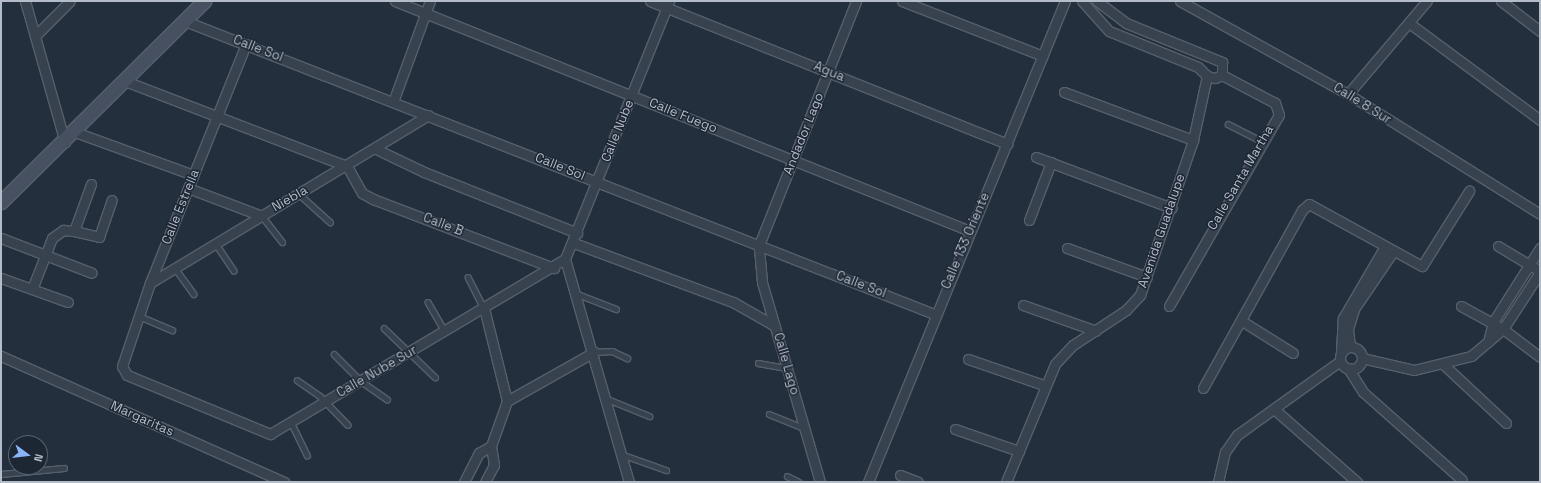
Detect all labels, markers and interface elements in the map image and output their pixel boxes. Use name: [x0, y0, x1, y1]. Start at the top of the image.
street label: Calle Sol: [231, 32, 285, 66]
street label: Agua: [811, 59, 847, 85]
street label: Calle 8 Sur: [1330, 80, 1394, 128]
street label: Andador Lago: [780, 91, 828, 177]
street label: Calle Fuego: [647, 95, 719, 137]
street label: Calle Nube: [598, 98, 638, 164]
street label: Calle Santa Martha: [1205, 123, 1277, 233]
street label: Calle Sol: [533, 150, 587, 184]
street label: Calle Estrella: [159, 167, 203, 247]
street label: Avenida Guadalupe: [1135, 172, 1189, 290]
street label: Niebla: [269, 183, 311, 215]
street label: Calle 133 Oriente: [939, 190, 993, 292]
street label: Calle B: [421, 210, 465, 240]
street label: Calle Sol: [834, 268, 888, 302]
street label: Calle Lago: [770, 331, 802, 397]
street label: Calle Nube Sur: [334, 343, 420, 401]
street label: Margaritas: [108, 398, 176, 440]
north arrow: [8, 435, 48, 475]
text: N: [31, 452, 46, 463]

